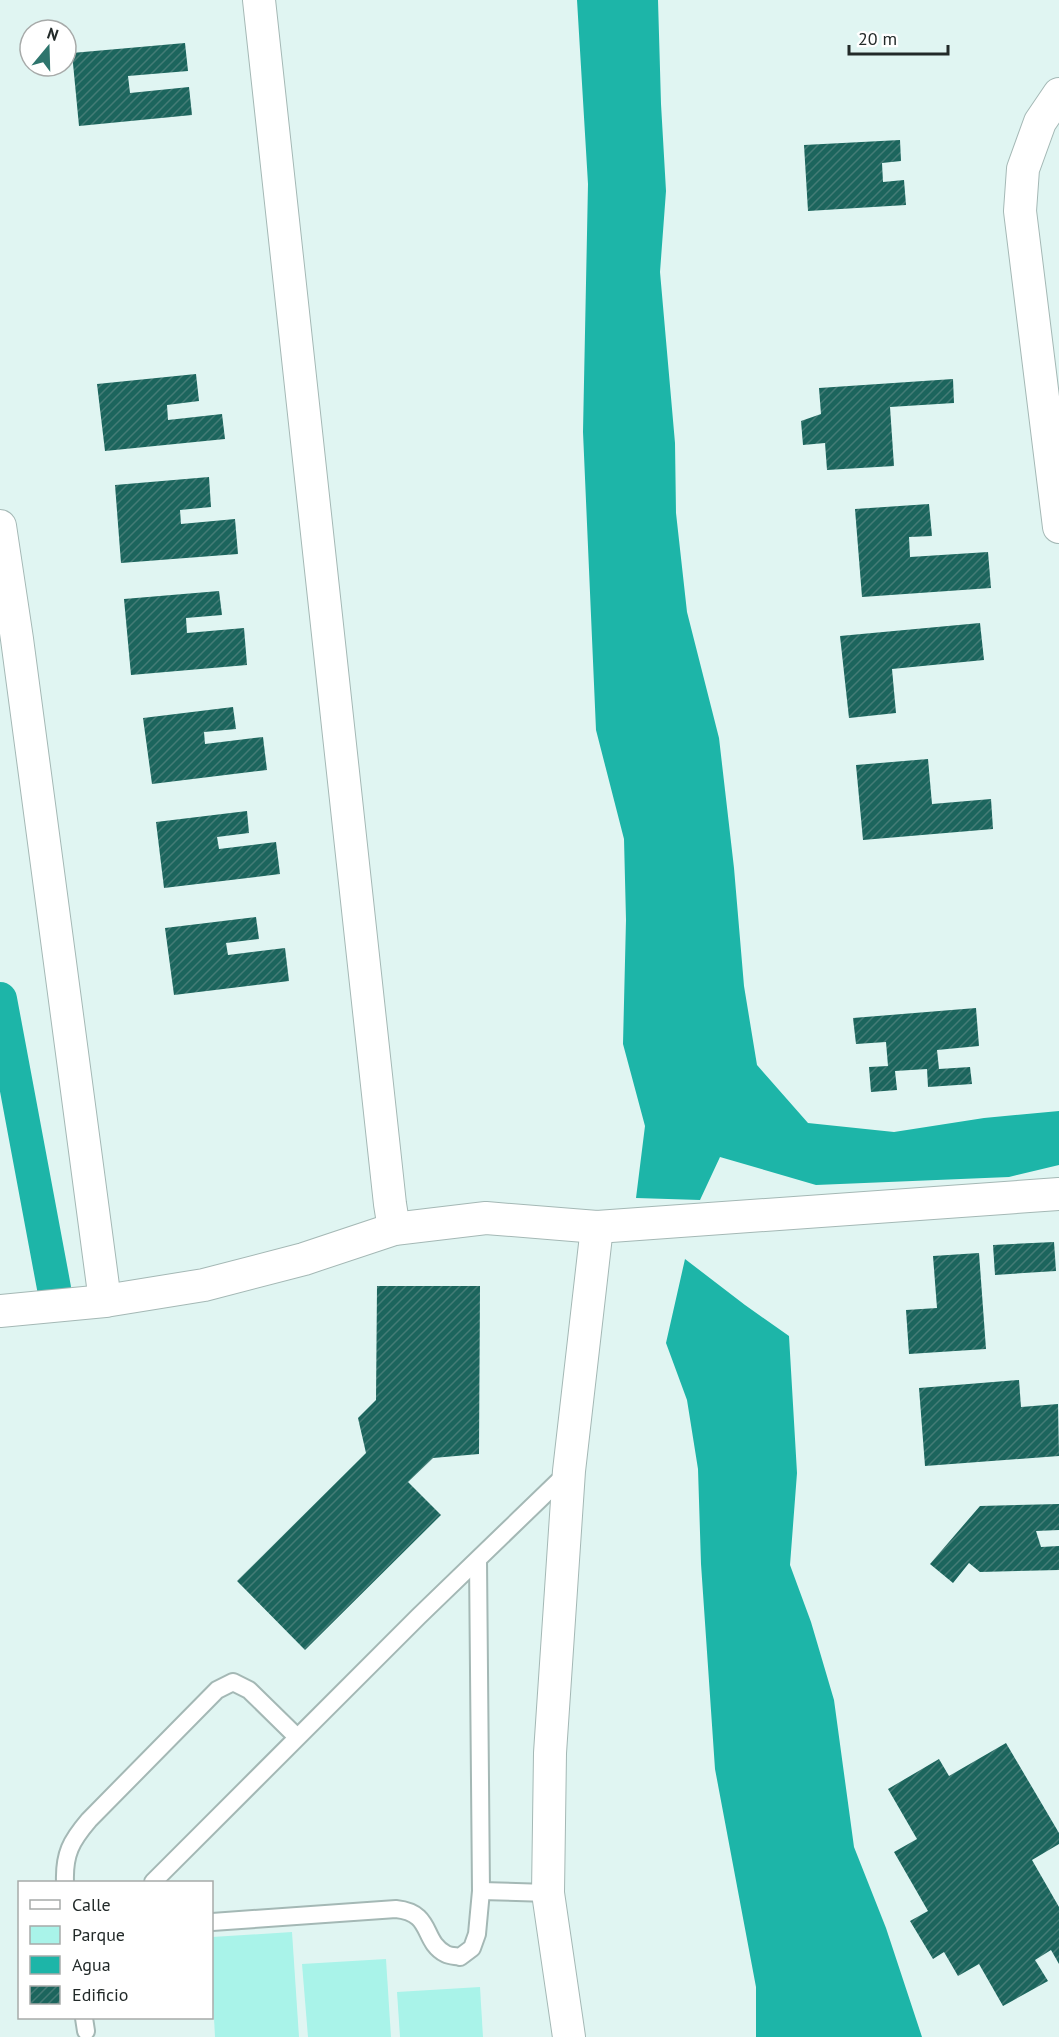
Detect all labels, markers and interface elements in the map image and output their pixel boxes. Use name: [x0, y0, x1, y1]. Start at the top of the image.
north arrow: [18, 18, 78, 78]
scale bar: [849, 18, 948, 56]
text: N: [45, 23, 61, 45]
text: 20 m: [858, 27, 897, 50]
legend: [18, 1881, 213, 2019]
text: Calle: [72, 1893, 111, 1916]
text: Parque: [72, 1923, 125, 1946]
text: Agua: [72, 1953, 111, 1976]
text: Edificio: [72, 1983, 128, 2006]

